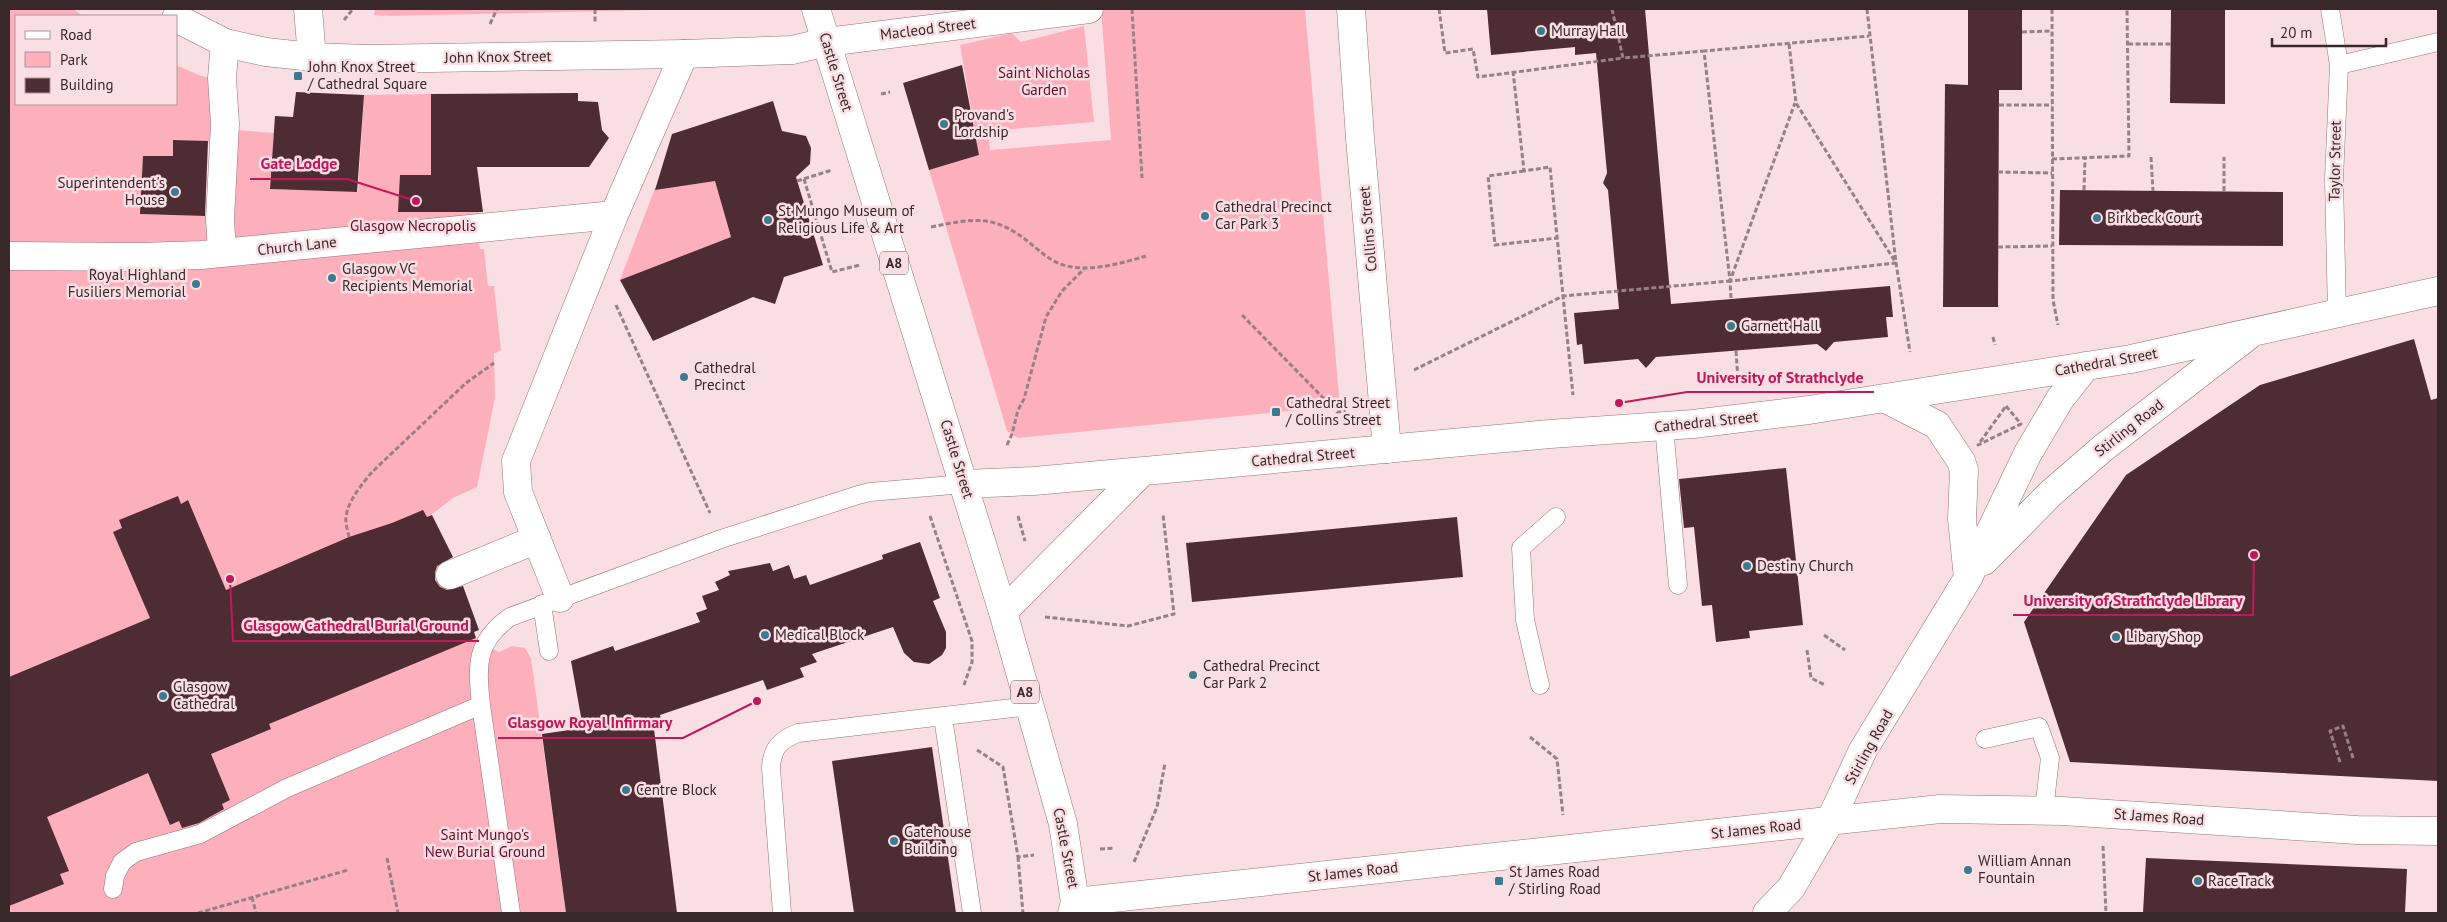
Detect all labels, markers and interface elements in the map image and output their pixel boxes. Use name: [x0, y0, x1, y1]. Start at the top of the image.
street label: Macleod Street: [879, 13, 977, 44]
legend: [15, 15, 178, 105]
scale bar: [2272, 15, 2386, 47]
place label: Murray Hall: [1551, 21, 1626, 40]
text: 20 m: [2280, 23, 2313, 42]
text: Road: [60, 25, 92, 44]
marker: Murray Hall: [1535, 25, 1547, 37]
street label: Castle Street: [815, 30, 857, 114]
street label: John Knox Street: [443, 46, 552, 67]
text: Park: [60, 50, 88, 69]
place label: John Knox Street / Cathedral Square: [307, 57, 427, 93]
park label: Saint Nicholas Garden: [998, 63, 1090, 99]
marker: John Knox Street / Cathedral Square: [292, 70, 304, 82]
text: Building: [60, 75, 114, 94]
place label: Provand's Lordship: [954, 105, 1014, 141]
marker: Provand's Lordship: [938, 118, 950, 130]
street label: Taylor Street: [2324, 120, 2345, 202]
callout: Gate Lodge: [250, 148, 347, 179]
text: Gate Lodge: [261, 153, 337, 173]
place label: Superintendent's House: [58, 173, 165, 209]
marker: Superintendent's House: [169, 186, 181, 198]
street label: Collins Street: [1354, 186, 1381, 273]
place label: Cathedral Precinct Car Park 3: [1215, 197, 1332, 233]
place label: St Mungo Museum of Religious Life & Art: [778, 201, 915, 237]
place label: Birkbeck Court: [2107, 208, 2200, 227]
marker: Cathedral Precinct Car Park 3: [1199, 210, 1211, 222]
marker: Birkbeck Court: [2091, 212, 2103, 224]
marker: St Mungo Museum of Religious Life & Art: [762, 214, 774, 226]
park label: Glasgow Necropolis: [350, 216, 476, 235]
street label: Church Lane: [256, 232, 338, 259]
road number: A8: [880, 252, 908, 274]
place label: Glasgow VC Recipients Memorial: [342, 259, 473, 295]
place label: Royal Highland Fusiliers Memorial: [68, 265, 187, 301]
marker: Glasgow VC Recipients Memorial: [326, 272, 338, 284]
marker: Royal Highland Fusiliers Memorial: [190, 278, 202, 290]
place label: Garnett Hall: [1741, 316, 1820, 335]
marker: Garnett Hall: [1725, 320, 1737, 332]
street label: Cathedral Street: [2053, 343, 2159, 380]
place label: Cathedral Precinct: [694, 358, 756, 394]
callout: University of Strathclyde: [1687, 361, 1874, 392]
text: University of Strathclyde: [1696, 367, 1864, 387]
marker: Cathedral Precinct: [678, 371, 690, 383]
place label: Cathedral Street / Collins Street: [1285, 393, 1390, 429]
street label: Stirling Road: [2090, 395, 2167, 461]
marker: Cathedral Street / Collins Street: [1270, 406, 1282, 418]
street label: Cathedral Street: [1653, 407, 1759, 436]
street label: Castle Street: [936, 417, 978, 501]
street label: Cathedral Street: [1250, 443, 1356, 470]
place label: Destiny Church: [1757, 556, 1853, 575]
marker: Destiny Church: [1741, 560, 1753, 572]
callout: University of Strathclyde Library: [2013, 584, 2253, 615]
text: University of Strathclyde Library: [2023, 590, 2243, 610]
callout: Glasgow Cathedral Burial Ground: [233, 610, 479, 641]
text: Glasgow Cathedral Burial Ground: [243, 615, 469, 635]
place label: Medical Block: [775, 625, 865, 644]
place label: Libary Shop: [2126, 627, 2201, 646]
marker: Medical Block: [759, 629, 771, 641]
marker: Libary Shop: [2110, 631, 2122, 643]
place label: Cathedral Precinct Car Park 2: [1203, 656, 1320, 692]
marker: Cathedral Precinct Car Park 2: [1187, 669, 1199, 681]
place label: Glasgow Cathedral: [173, 677, 235, 713]
road number: A8: [1011, 680, 1039, 704]
marker: Glasgow Cathedral: [157, 690, 169, 702]
street label: Stirling Road: [1840, 706, 1897, 787]
callout: Glasgow Royal Infirmary: [498, 707, 683, 738]
text: Glasgow Royal Infirmary: [508, 712, 673, 732]
place label: Centre Block: [636, 780, 718, 799]
marker: Centre Block: [620, 784, 632, 796]
street label: St James Road: [2113, 804, 2205, 829]
street label: Castle Street: [1049, 806, 1084, 890]
street label: St James Road: [1710, 814, 1802, 843]
place label: Gatehouse Building: [904, 822, 971, 858]
park label: Saint Mungo's New Burial Ground: [425, 825, 545, 861]
marker: Gatehouse Building: [888, 835, 900, 847]
place label: William Annan Fountain: [1978, 851, 2071, 887]
street label: St James Road: [1307, 857, 1399, 886]
place label: St James Road / Stirling Road: [1508, 862, 1601, 898]
marker: William Annan Fountain: [1962, 864, 1974, 876]
place label: RaceTrack: [2208, 871, 2272, 890]
marker: St James Road / Stirling Road: [1493, 875, 1505, 887]
marker: RaceTrack: [2192, 875, 2204, 887]

